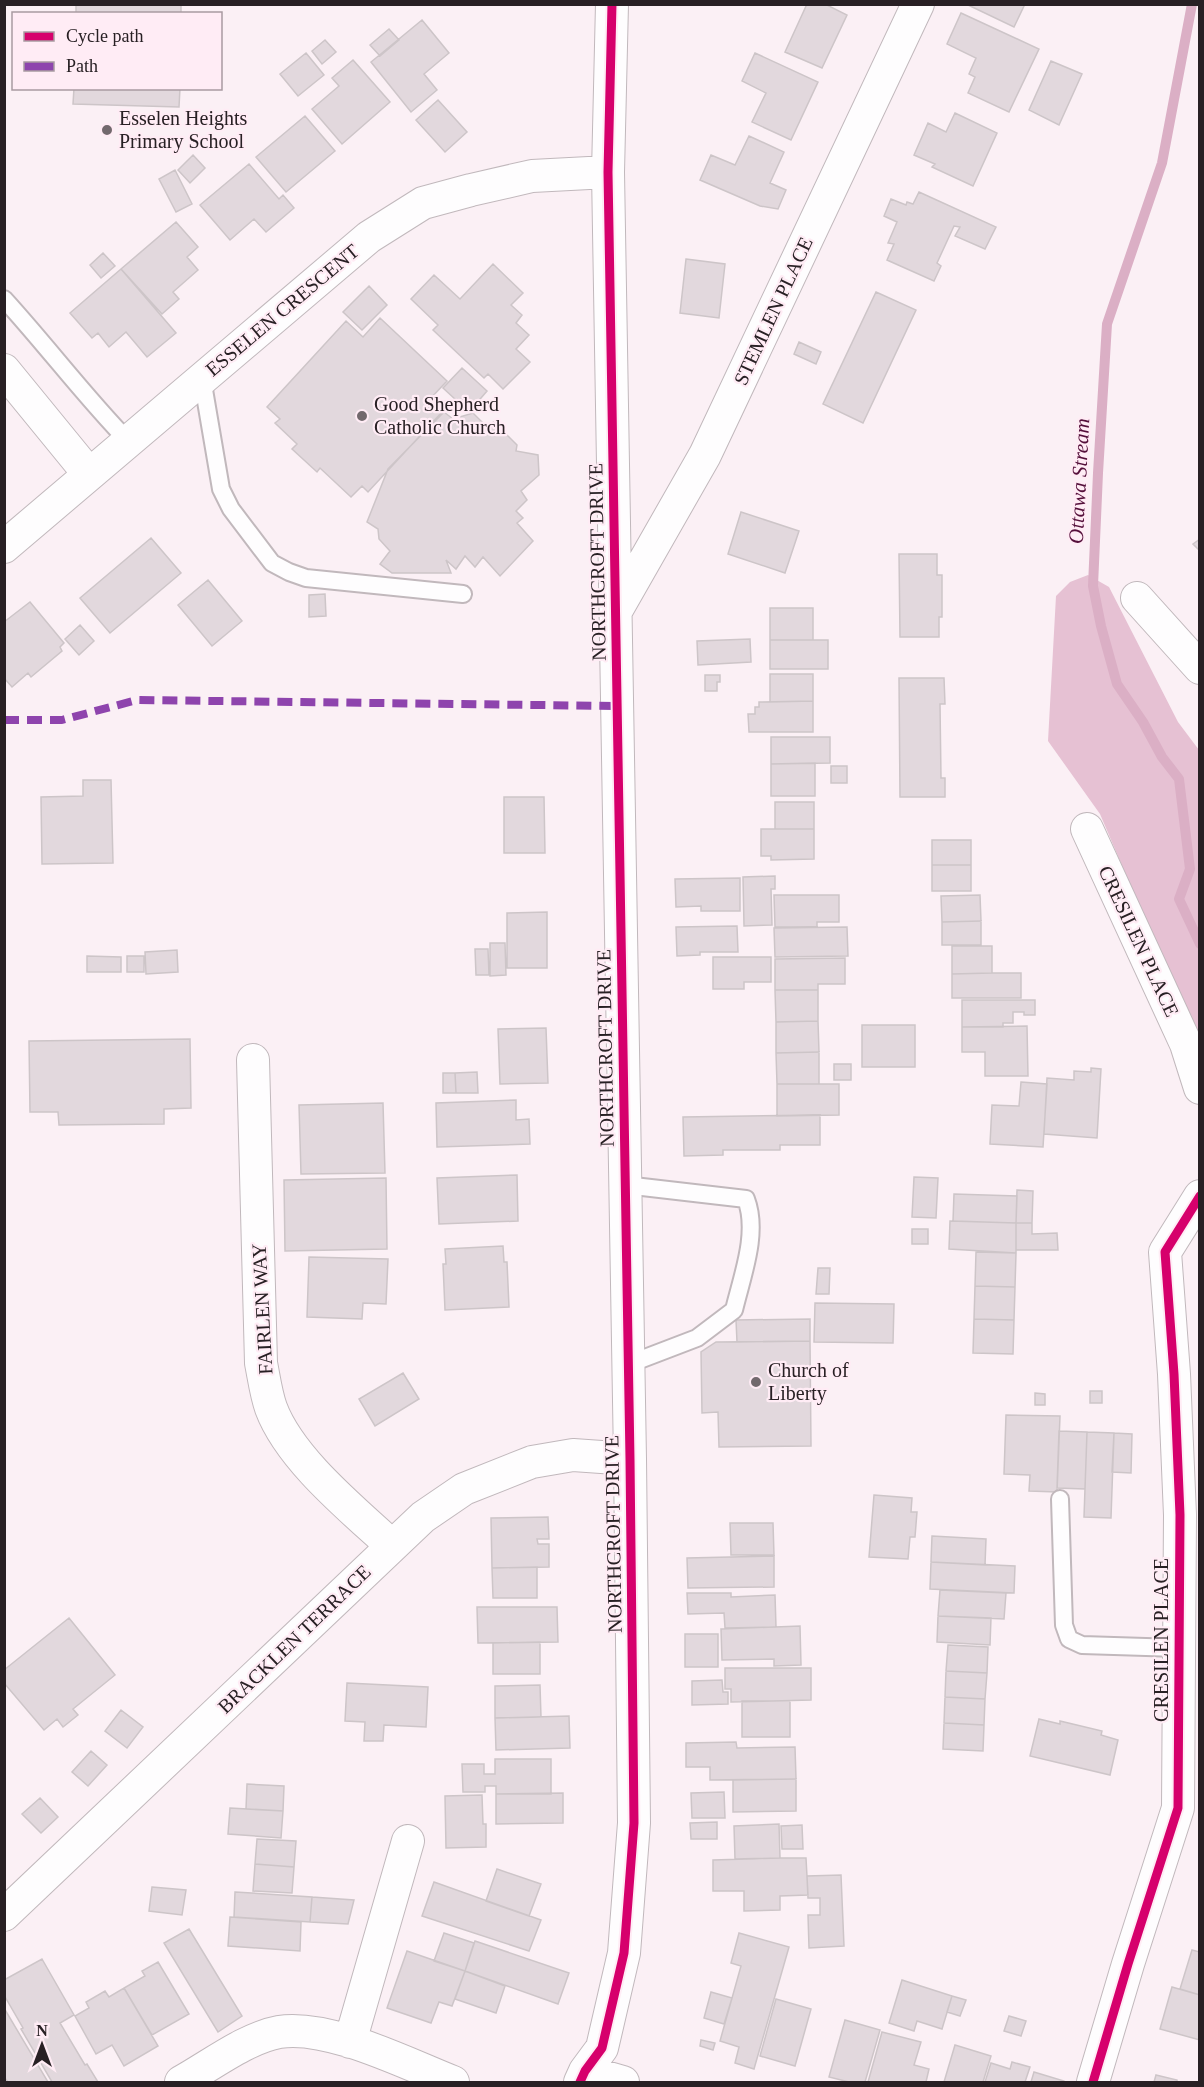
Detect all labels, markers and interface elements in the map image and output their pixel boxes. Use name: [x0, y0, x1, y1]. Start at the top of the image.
legend: [12, 12, 222, 90]
text: Cycle path: [66, 26, 143, 46]
text: Path: [66, 56, 98, 76]
place label: Esselen Heights Primary School: [119, 107, 248, 153]
marker: Esselen Heights Primary School: [100, 123, 114, 137]
street label: STEMLEN PLACE: [729, 234, 817, 388]
street label: ESSELEN CRESCENT: [201, 240, 363, 380]
place label: Good Shepherd Catholic Church: [374, 393, 506, 438]
marker: Good Shepherd Catholic Church: [355, 409, 369, 423]
water label: Ottawa Stream: [1064, 418, 1094, 544]
street label: NORTHCROFT DRIVE: [584, 463, 610, 661]
street label: CRESILEN PLACE: [1094, 862, 1184, 1020]
street label: NORTHCROFT DRIVE: [592, 949, 618, 1147]
street label: FAIRLEN WAY: [248, 1243, 276, 1375]
place label: Church of Liberty: [768, 1359, 849, 1405]
marker: Church of Liberty: [749, 1375, 763, 1389]
street label: NORTHCROFT DRIVE: [600, 1435, 626, 1633]
street label: CRESILEN PLACE: [1150, 1558, 1172, 1722]
street label: BRACKLEN TERRACE: [213, 1560, 375, 1718]
north arrow: [12, 2015, 72, 2075]
text: N: [36, 2022, 48, 2039]

